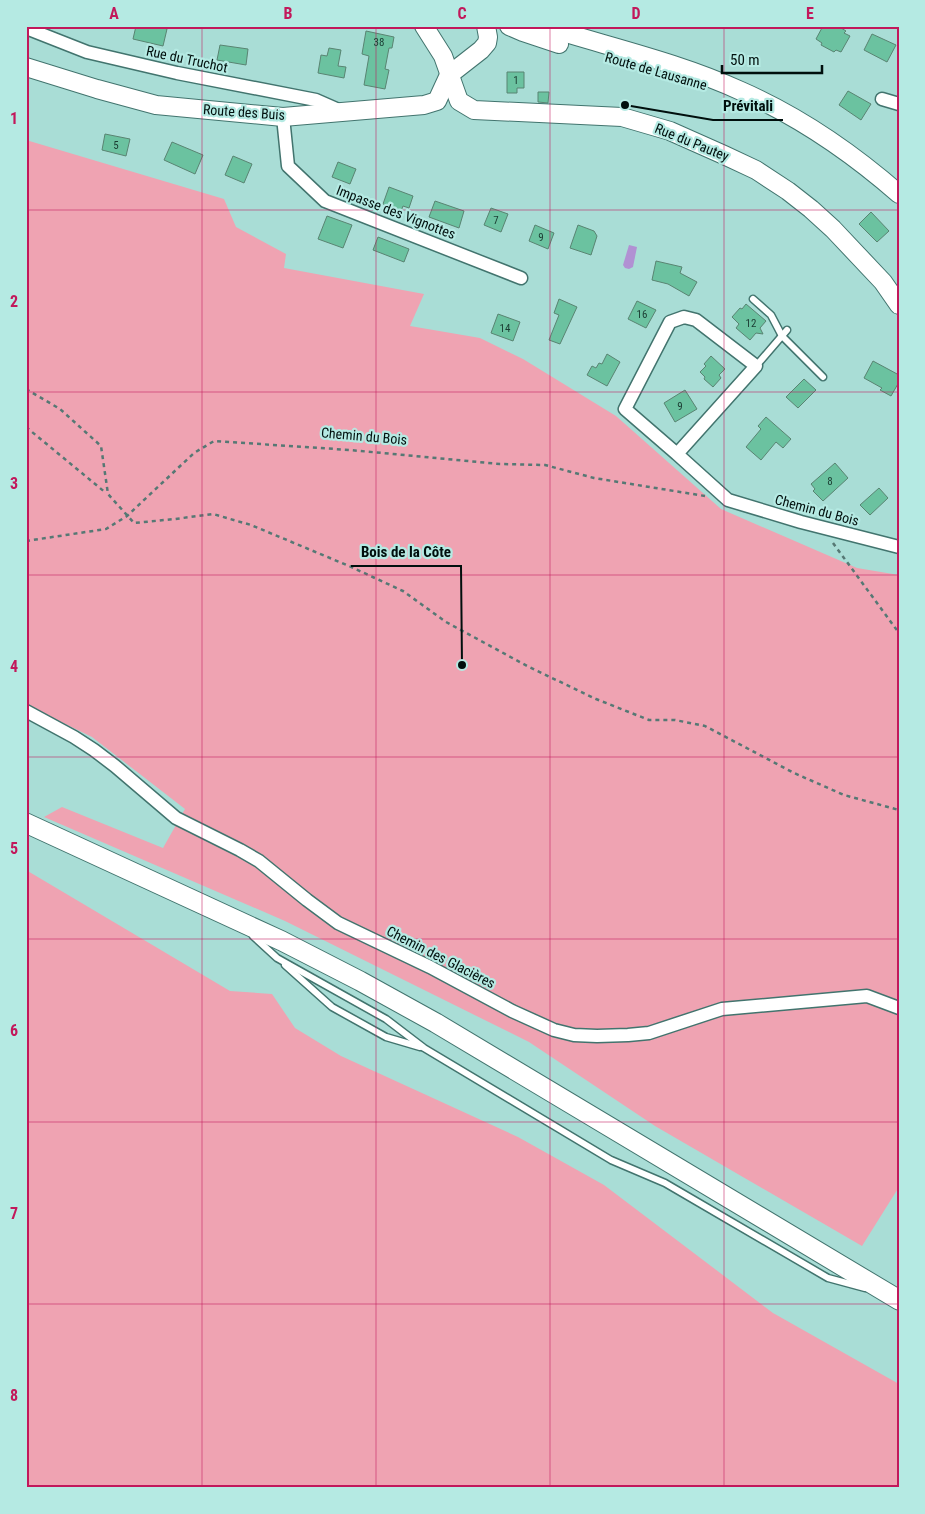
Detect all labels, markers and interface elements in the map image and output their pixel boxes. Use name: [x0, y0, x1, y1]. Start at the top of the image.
text: A: [109, 4, 119, 23]
text: B: [284, 4, 293, 23]
text: C: [457, 4, 467, 23]
text: D: [631, 4, 641, 23]
text: E: [806, 4, 814, 23]
house number: 38: [374, 36, 384, 49]
scale bar: [722, 42, 822, 74]
street label: Rue du Truchot: [145, 43, 229, 75]
street label: Route de Lausanne: [603, 49, 709, 93]
text: 50 m: [730, 51, 760, 69]
house number: 1: [513, 74, 519, 87]
callout: Prévitali: [713, 90, 783, 120]
text: Prévitali: [723, 97, 773, 115]
street label: Route des Buis: [202, 101, 286, 123]
text: 1: [10, 109, 18, 128]
street label: Rue du Pautey: [653, 120, 732, 164]
house number: 5: [113, 139, 119, 152]
street label: Impasse des Vignottes: [334, 182, 458, 242]
house number: 7: [493, 214, 499, 227]
house number: 9: [538, 231, 544, 244]
text: 2: [10, 292, 18, 311]
house number: 16: [637, 308, 647, 321]
house number: 12: [746, 317, 756, 330]
house number: 14: [500, 322, 511, 335]
house number: 9: [677, 400, 683, 413]
street label: Chemin du Bois: [320, 424, 408, 448]
text: 3: [10, 474, 18, 493]
house number: 8: [827, 475, 833, 488]
street label: Chemin du Bois: [773, 491, 861, 529]
callout: Bois de la Côte: [351, 536, 461, 566]
text: Bois de la Côte: [361, 543, 451, 561]
text: 4: [10, 657, 18, 676]
text: 5: [10, 839, 18, 858]
street label: Chemin des Glacières: [384, 923, 498, 991]
text: 6: [10, 1021, 18, 1040]
text: 7: [10, 1204, 18, 1223]
text: 8: [10, 1386, 18, 1405]

